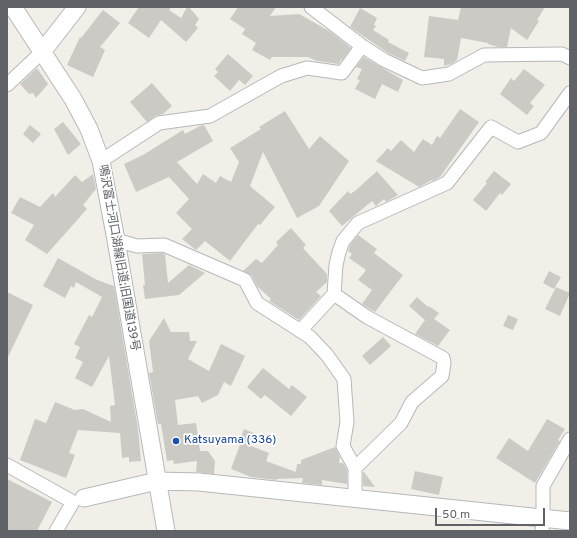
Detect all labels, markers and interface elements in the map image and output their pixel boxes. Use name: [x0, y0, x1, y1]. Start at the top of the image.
street label: 鳴沢富士河口湖線旧道;旧国道139号: [94, 164, 142, 352]
place label: Katsuyama (336): [184, 434, 276, 448]
marker: Katsuyama (336): [171, 436, 181, 446]
scale bar: [437, 500, 547, 526]
text: 50 m: [442, 507, 470, 523]

